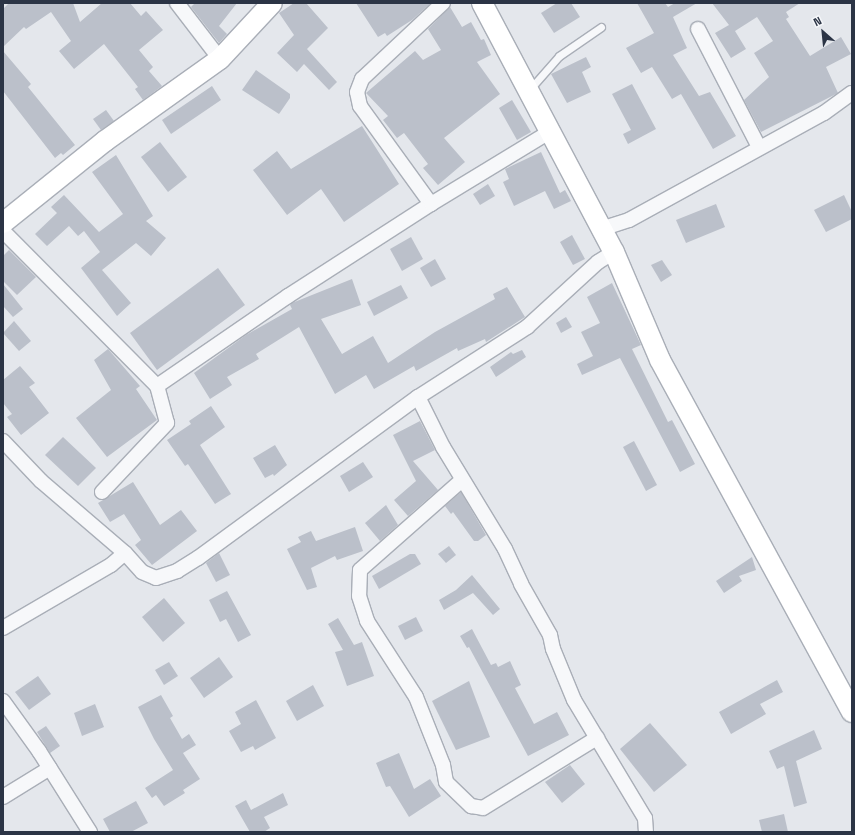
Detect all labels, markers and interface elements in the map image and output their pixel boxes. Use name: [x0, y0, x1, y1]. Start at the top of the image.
north arrow: [803, 12, 843, 52]
text: N: [811, 13, 824, 29]

